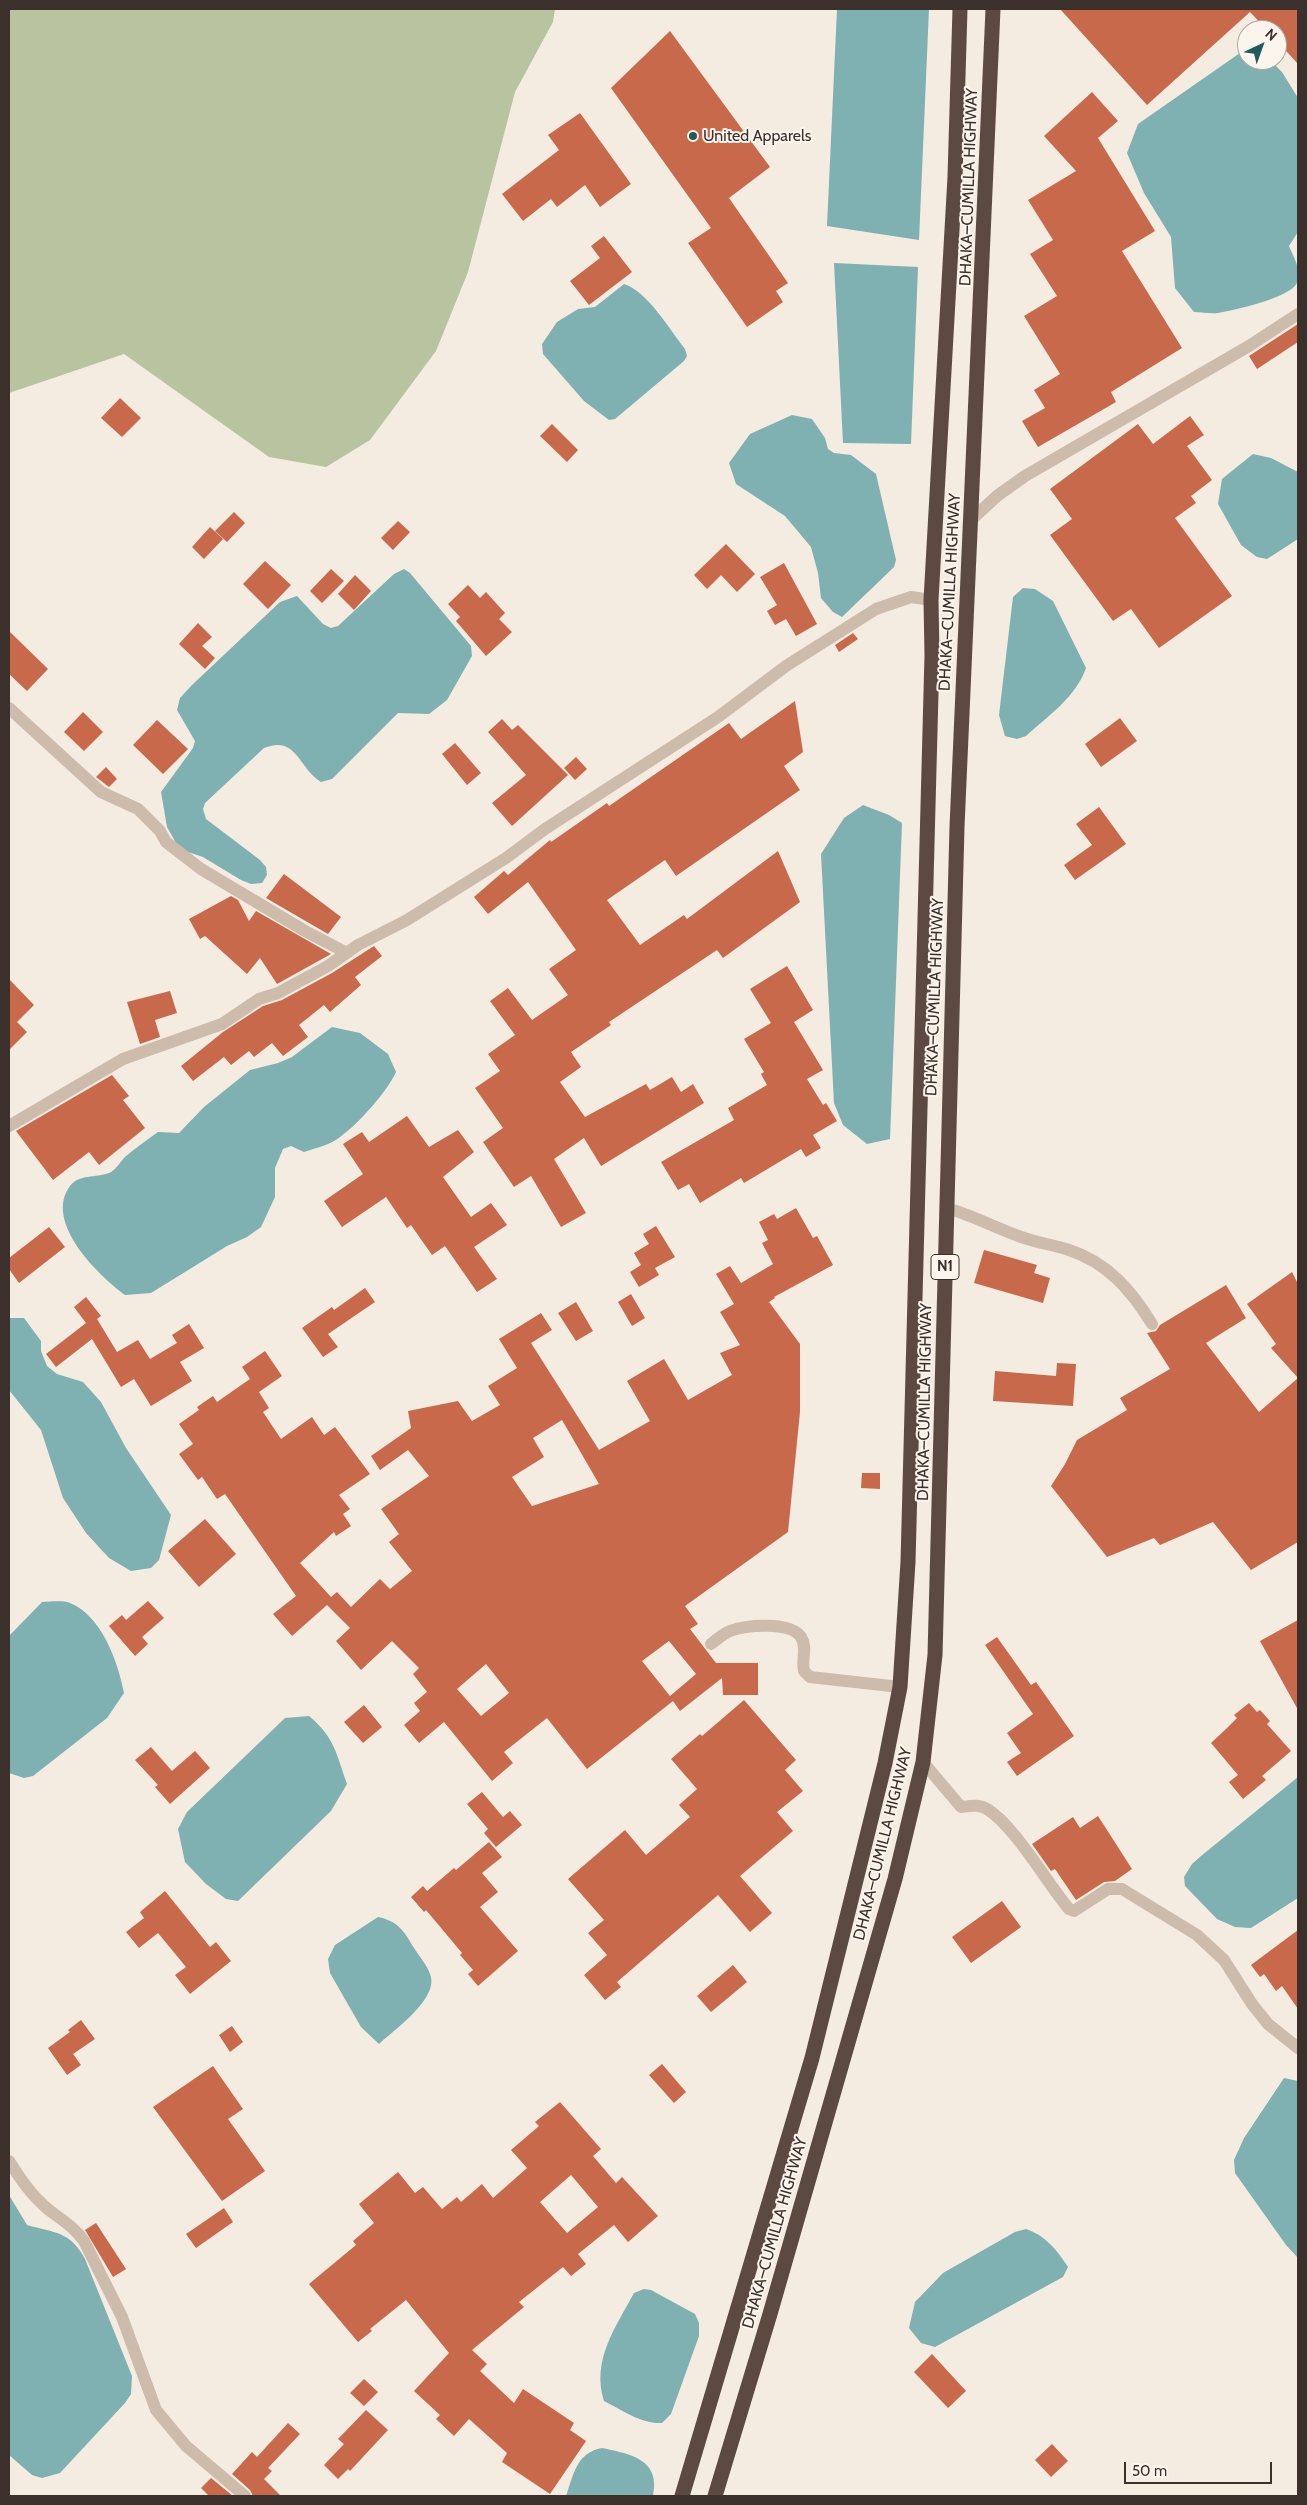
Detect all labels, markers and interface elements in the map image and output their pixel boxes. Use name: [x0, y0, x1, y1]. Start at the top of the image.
north arrow: [1237, 20, 1287, 70]
text: N: [1262, 25, 1281, 45]
street label: DHAKA–CUMILLA HIGHWAY: [956, 88, 982, 286]
place label: United Apparels: [703, 126, 811, 146]
marker: United Apparels: [687, 130, 699, 142]
street label: DHAKA–CUMILLA HIGHWAY: [935, 493, 965, 691]
street label: DHAKA–CUMILLA HIGHWAY: [922, 898, 948, 1096]
road number: N1: [931, 1254, 959, 1280]
street label: DHAKA–CUMILLA HIGHWAY: [914, 1303, 936, 1501]
street label: DHAKA–CUMILLA HIGHWAY: [850, 1746, 916, 1942]
street label: DHAKA–CUMILLA HIGHWAY: [738, 2135, 812, 2331]
scale bar: [1127, 2452, 1274, 2484]
text: 50 m: [1132, 2462, 1167, 2480]

